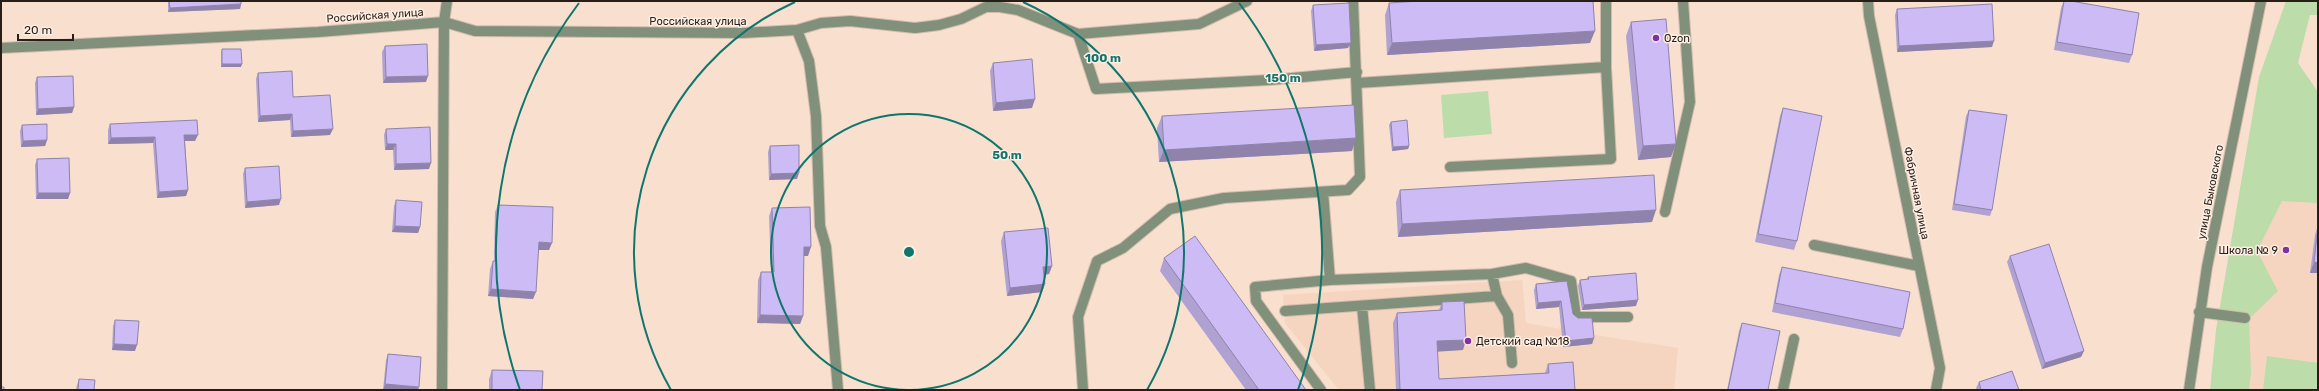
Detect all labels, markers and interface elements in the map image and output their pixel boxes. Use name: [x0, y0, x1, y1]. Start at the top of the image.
street label: Российская улица: [326, 6, 424, 25]
street label: Российская улица: [649, 15, 747, 28]
scale bar: [18, 16, 73, 42]
text: 20 m: [24, 23, 52, 37]
place label: Ozon: [1664, 32, 1690, 45]
marker: Ozon: [1651, 33, 1661, 43]
text: 100 m: [1085, 51, 1121, 65]
text: 150 m: [1265, 71, 1301, 85]
street label: улица Быковского: [2195, 144, 2226, 241]
street label: Фабричная улица: [1901, 146, 1932, 241]
text: 50 m: [992, 148, 1022, 162]
place label: Школа № 9: [2219, 244, 2278, 257]
centre of rings: [902, 245, 916, 259]
marker: Школа № 9: [2281, 245, 2291, 255]
place label: Детский сад №18: [1476, 335, 1570, 348]
marker: Детский сад №18: [1463, 336, 1473, 346]

